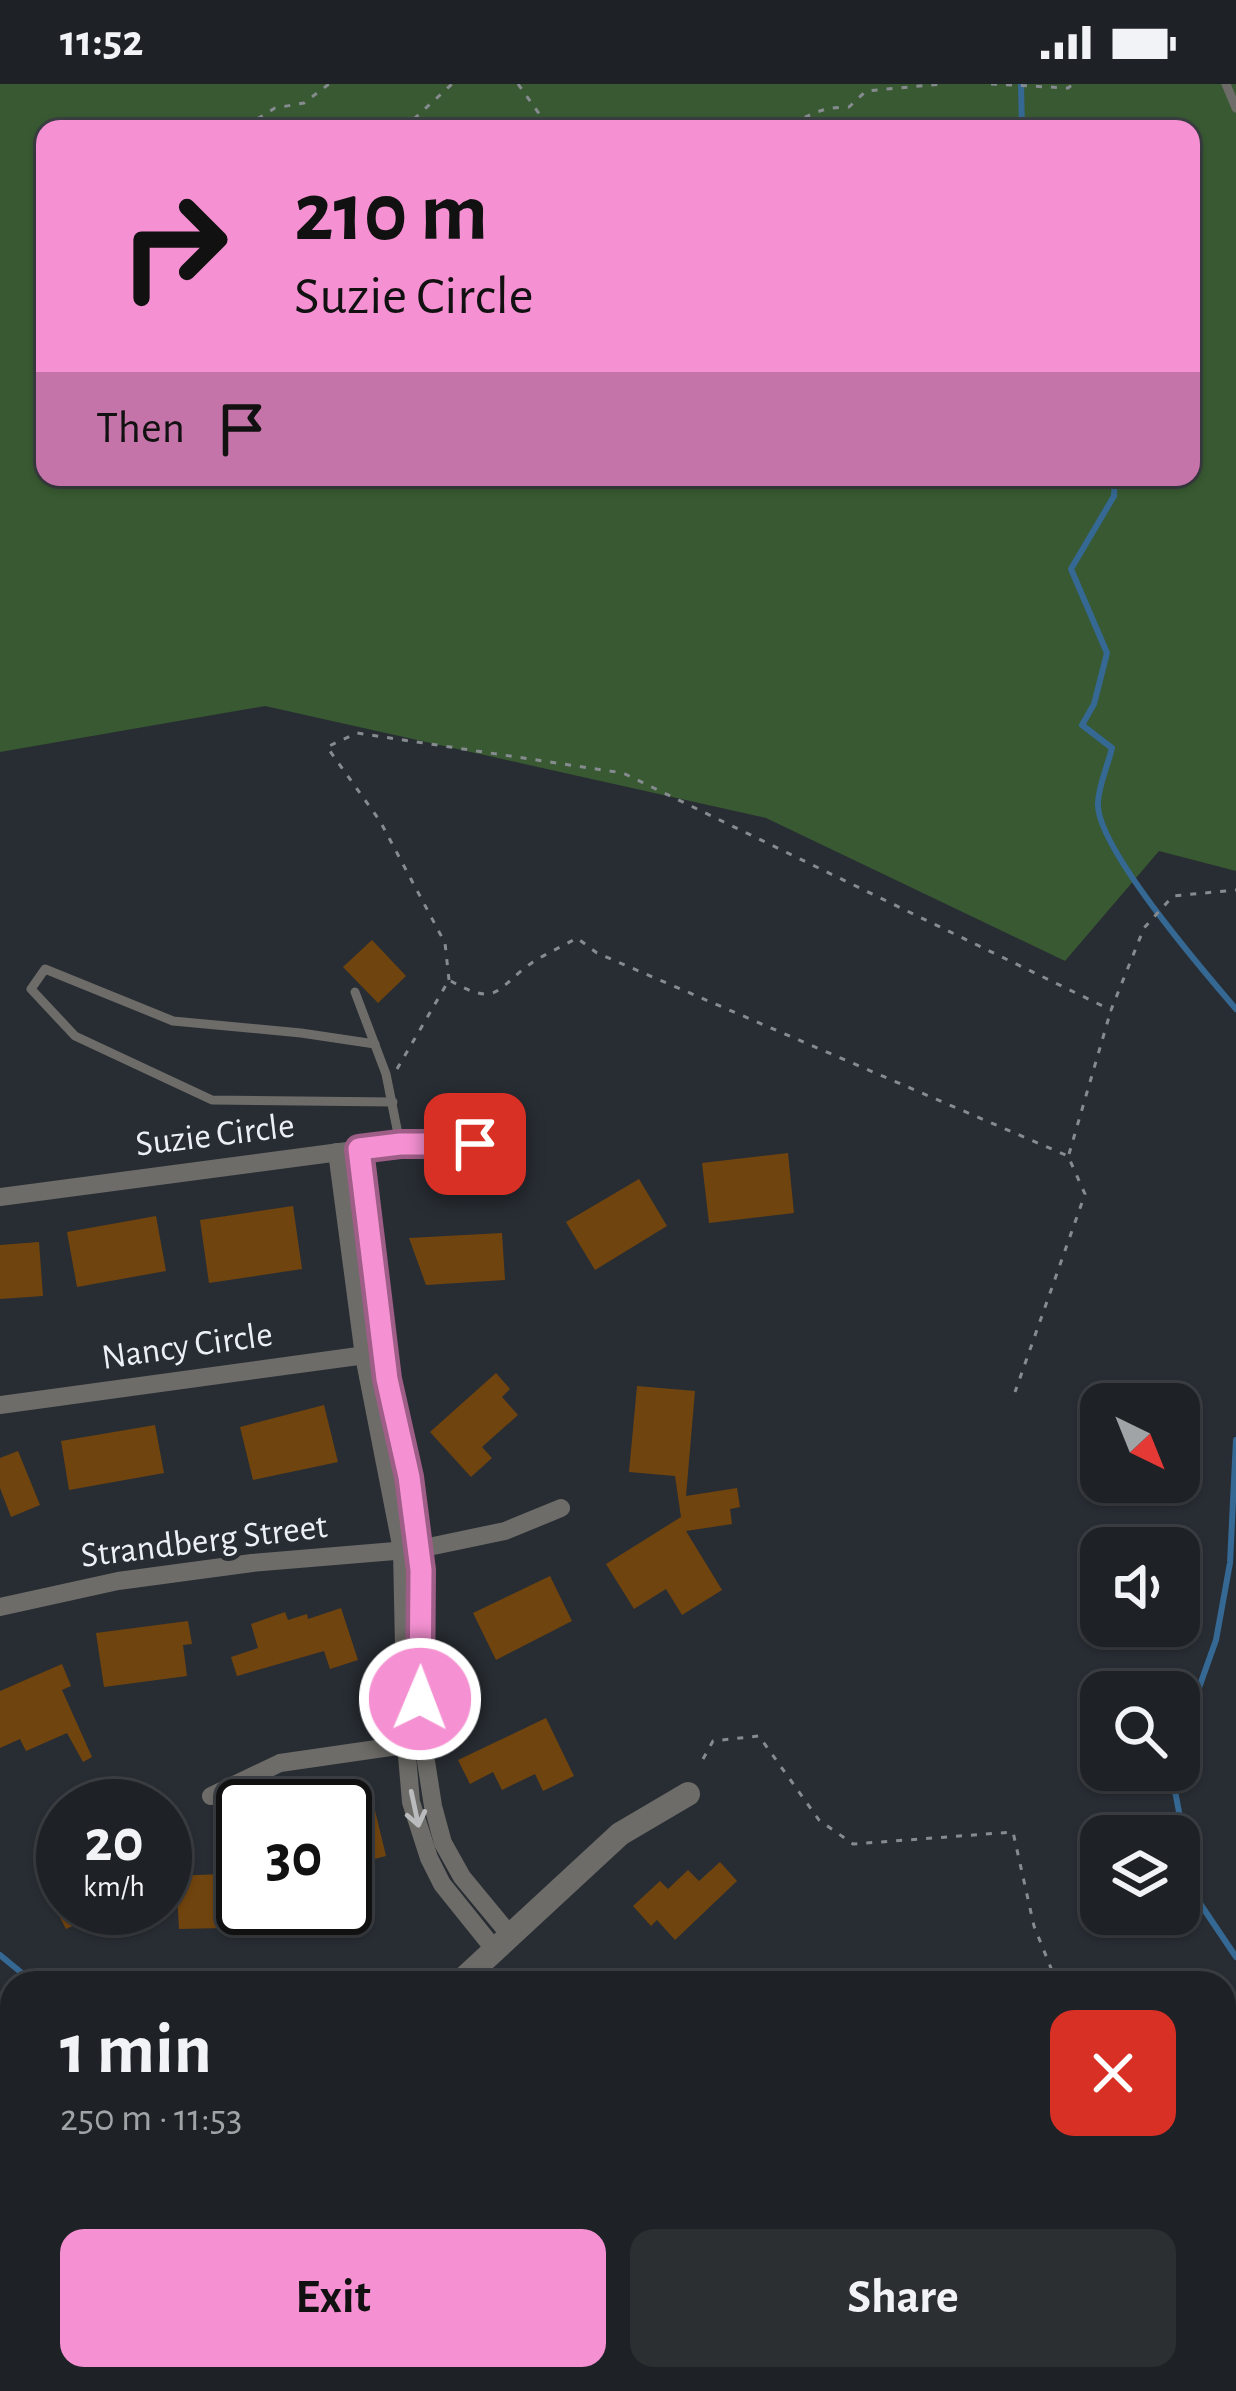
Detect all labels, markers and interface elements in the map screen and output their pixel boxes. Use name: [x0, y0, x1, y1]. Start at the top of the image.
text: 11:52: [60, 19, 143, 64]
icon: right: [96, 168, 252, 324]
text: 210 m: [294, 172, 488, 256]
text: Suzie Circle: [294, 270, 534, 324]
icon: arrive: [209, 396, 275, 462]
text: Then: [96, 406, 185, 451]
pin: [424, 1093, 526, 1195]
street label: Suzie Circle: [133, 1107, 297, 1163]
icon: arrive: [442, 1111, 508, 1177]
street label: Nancy Circle: [99, 1316, 275, 1376]
north arrow: [1080, 1383, 1200, 1503]
map controls: [1080, 1383, 1200, 1935]
street label: Strandberg Street: [79, 1508, 330, 1574]
button: sound: [1080, 1527, 1200, 1647]
position arrow: [357, 1636, 483, 1762]
button: search: [1080, 1671, 1200, 1791]
speed limit sign: 30: [216, 1779, 372, 1935]
one-way arrow: [404, 1789, 427, 1827]
text: 20: [84, 1812, 144, 1872]
button: layers: [1080, 1815, 1200, 1935]
text: km/h: [83, 1872, 145, 1902]
button: close: [1050, 2010, 1176, 2136]
text: 1 min: [60, 2014, 212, 2086]
text: 250 m · 11:53: [60, 2099, 242, 2138]
button: Exit: [60, 2229, 606, 2367]
button: Share: [630, 2229, 1176, 2367]

